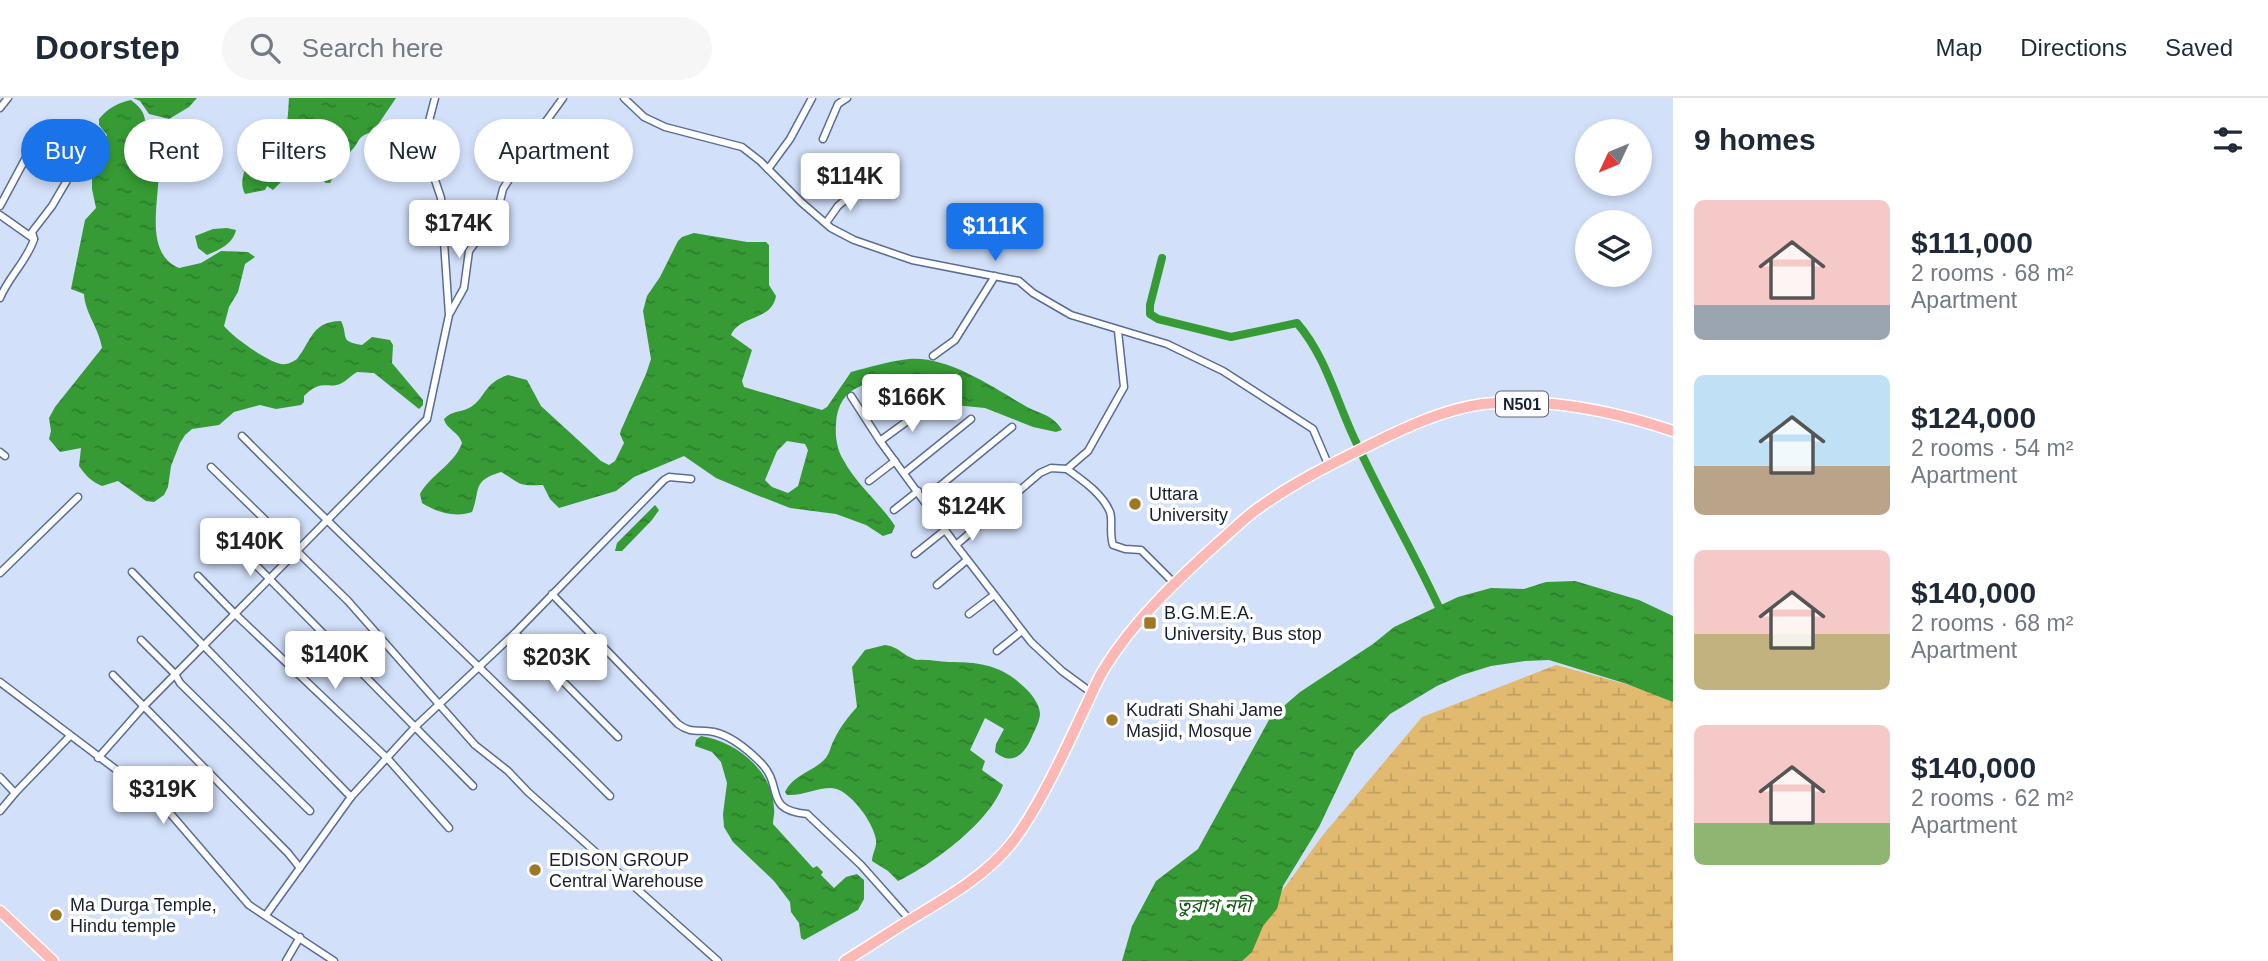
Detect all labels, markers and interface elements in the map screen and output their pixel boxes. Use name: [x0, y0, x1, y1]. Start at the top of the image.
search box: [222, 17, 712, 80]
text: Doorstep: [35, 29, 180, 66]
icon: search: [246, 29, 284, 67]
text: Search here: [302, 33, 444, 63]
text: Map: [1936, 34, 1982, 61]
text: Directions: [2020, 34, 2127, 61]
text: Saved: [2165, 34, 2233, 61]
chip: Buy: [21, 119, 110, 182]
chip: Rent: [124, 119, 223, 182]
chip: Filters: [237, 119, 350, 182]
chip: New: [364, 119, 460, 182]
chip: Apartment: [474, 119, 633, 182]
north arrow: [1575, 119, 1652, 196]
map controls: [1575, 119, 1652, 287]
icon: filters: [2209, 121, 2247, 159]
text: 9 homes: [1694, 123, 1816, 156]
pin: $114K: [801, 153, 899, 213]
text: $114K: [817, 163, 883, 189]
pin: $174K: [410, 200, 508, 260]
pin: $111K: [946, 204, 1044, 263]
text: $174K: [425, 210, 493, 236]
button: layers: [1575, 210, 1652, 287]
text: $111K: [962, 213, 1028, 239]
text: $111,000: [1911, 226, 2033, 259]
icon: home: [1750, 228, 1834, 312]
text: 2 rooms · 68 m²: [1911, 260, 2073, 286]
text: Apartment: [1911, 287, 2017, 313]
pin: $166K: [863, 374, 961, 434]
text: $166K: [878, 384, 946, 410]
road number: N501: [1496, 392, 1548, 416]
text: $124,000: [1911, 401, 2036, 434]
icon: home: [1750, 403, 1834, 487]
text: 2 rooms · 54 m²: [1911, 435, 2073, 461]
text: Apartment: [1911, 462, 2017, 488]
pin: $124K: [923, 484, 1021, 543]
place label: Uttara University: [1149, 484, 1228, 525]
text: $124K: [938, 493, 1006, 519]
marker: Uttara University: [1127, 496, 1143, 512]
pin: $140K: [201, 518, 299, 578]
text: $140K: [216, 528, 284, 554]
text: $140,000: [1911, 576, 2036, 609]
icon: home: [1750, 578, 1834, 662]
place label: B.G.M.E.A. University, Bus stop: [1164, 603, 1322, 644]
text: 2 rooms · 68 m²: [1911, 610, 2073, 636]
marker: B.G.M.E.A. University, Bus stop: [1142, 615, 1158, 631]
pin: $140K: [286, 632, 384, 691]
pin: $203K: [508, 634, 606, 694]
text: Apartment: [1911, 637, 2017, 663]
text: $140K: [301, 641, 369, 667]
text: $203K: [523, 644, 591, 670]
place label: Kudrati Shahi Jame Masjid, Mosque: [1126, 700, 1283, 741]
marker: Kudrati Shahi Jame Masjid, Mosque: [1104, 712, 1120, 728]
text: $140,000: [1911, 751, 2036, 784]
icon: home: [1750, 753, 1834, 837]
pin: $319K: [114, 766, 212, 826]
text: $319K: [129, 776, 197, 802]
text: 2 rooms · 62 m²: [1911, 785, 2073, 811]
text: Apartment: [1911, 812, 2017, 838]
place label: EDISON GROUP Central Warehouse: [549, 850, 703, 891]
marker: EDISON GROUP Central Warehouse: [527, 862, 543, 878]
water label: তুরাগ নদী: [1177, 894, 1255, 917]
place label: Ma Durga Temple, Hindu temple: [70, 895, 217, 936]
marker: Ma Durga Temple, Hindu temple: [48, 907, 64, 923]

